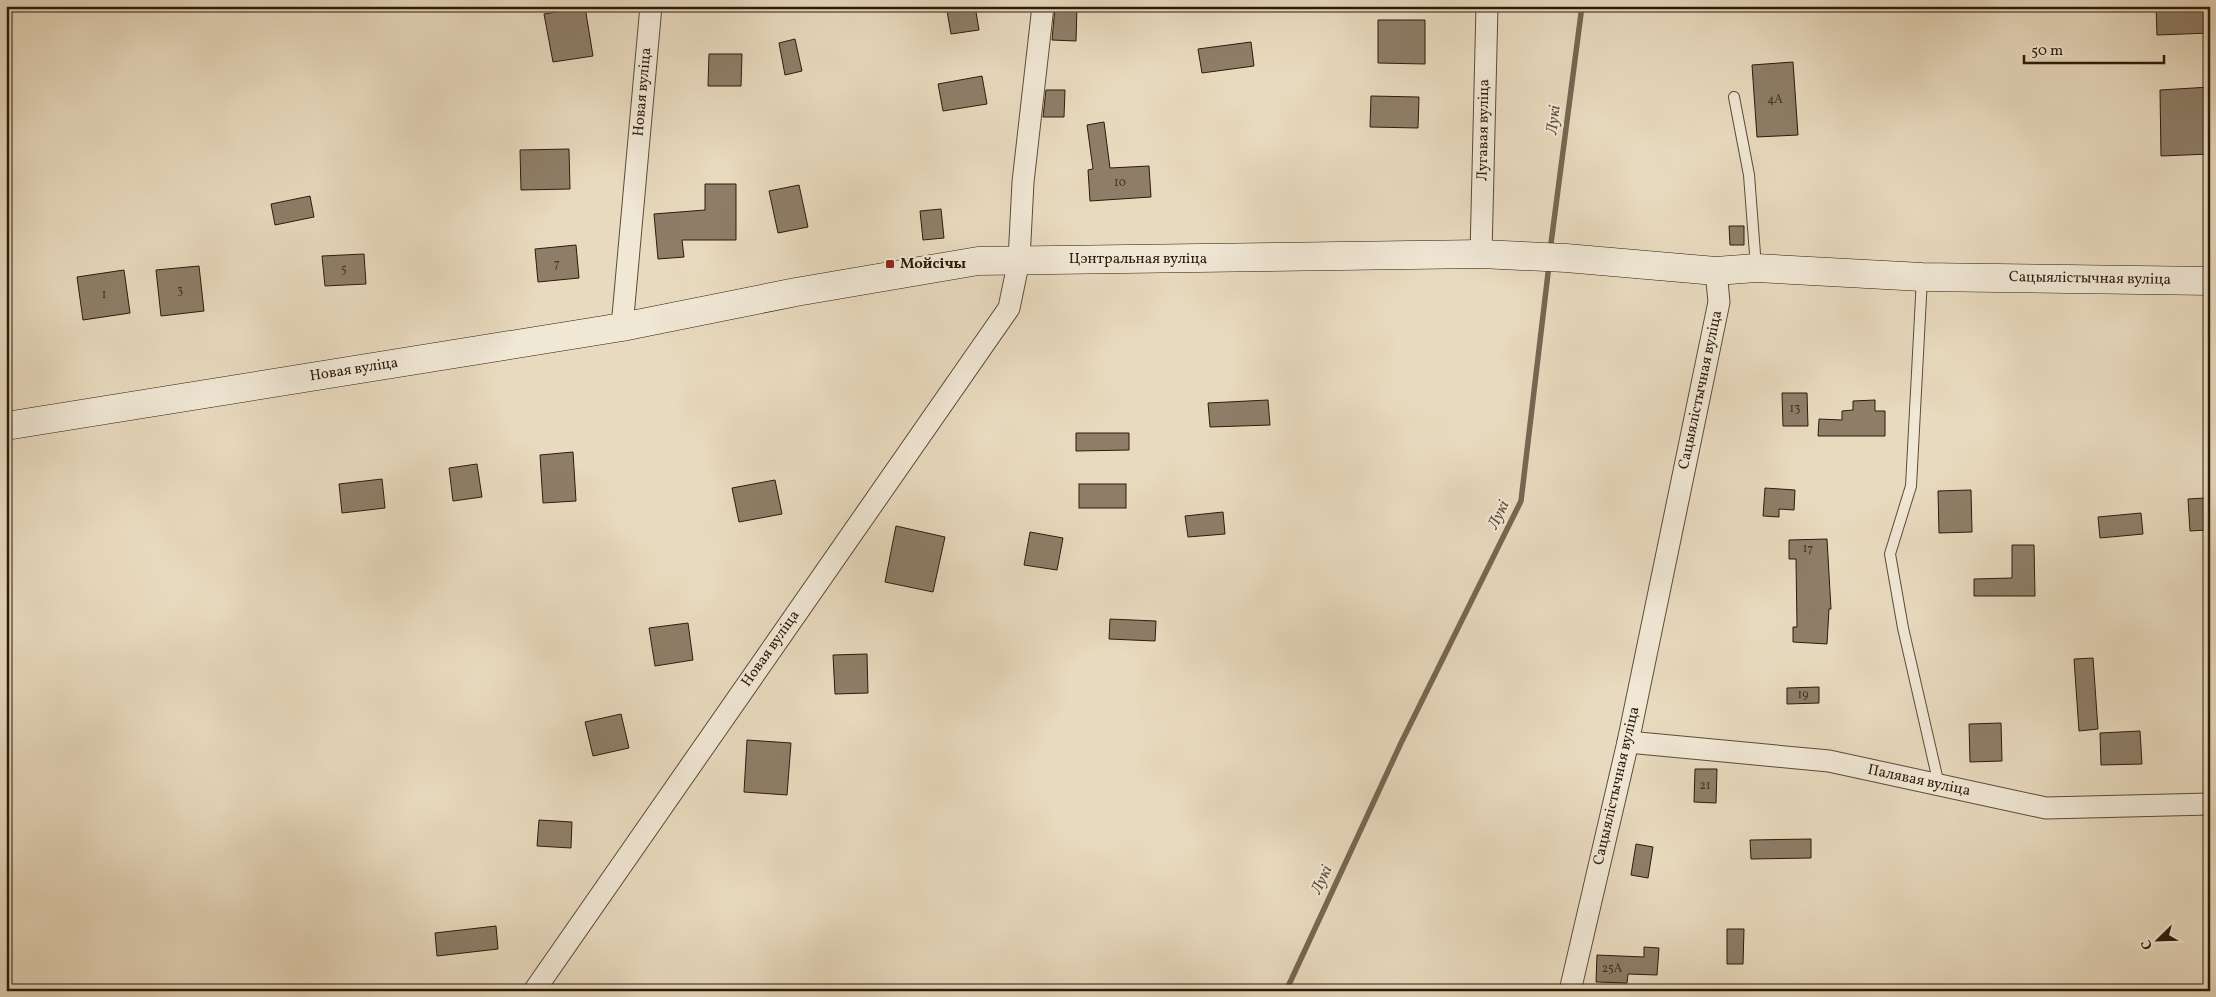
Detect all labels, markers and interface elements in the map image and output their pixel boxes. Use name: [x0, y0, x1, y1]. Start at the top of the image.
scale bar: [2024, 32, 2164, 64]
text: 50 m: [2031, 41, 2063, 62]
street label: Новая вуліца: [629, 47, 657, 137]
street label: Лугавая вуліца: [1473, 79, 1495, 181]
house number: 4А: [1767, 92, 1783, 108]
water label: Лукі: [1541, 103, 1567, 137]
house number: 10: [1114, 175, 1126, 191]
street label: Цэнтральная вуліца: [1069, 249, 1207, 270]
place label: Мойсічы: [900, 254, 967, 275]
house number: 7: [554, 256, 560, 272]
marker: Мойсічы: [884, 258, 896, 270]
house number: 5: [341, 262, 347, 278]
street label: Сацыялістычная вуліца: [2009, 267, 2171, 291]
house number: 3: [177, 283, 183, 299]
house number: 1: [102, 287, 106, 303]
street label: Сацыялістычная вуліца: [1674, 308, 1728, 472]
street label: Новая вуліца: [308, 353, 400, 387]
house number: 13: [1790, 401, 1800, 417]
water label: Лукі: [1482, 496, 1516, 534]
house number: 17: [1803, 541, 1813, 557]
street label: Новая вуліца: [737, 606, 805, 692]
house number: 19: [1798, 687, 1808, 703]
street label: Сацыялістычная вуліца: [1589, 705, 1645, 867]
street label: Палявая вуліца: [1866, 760, 1972, 802]
house number: 21: [1699, 778, 1711, 794]
water label: Лукі: [1305, 861, 1339, 899]
north arrow: [2134, 914, 2184, 964]
text: С: [2137, 937, 2158, 952]
house number: 25А: [1602, 961, 1623, 977]

